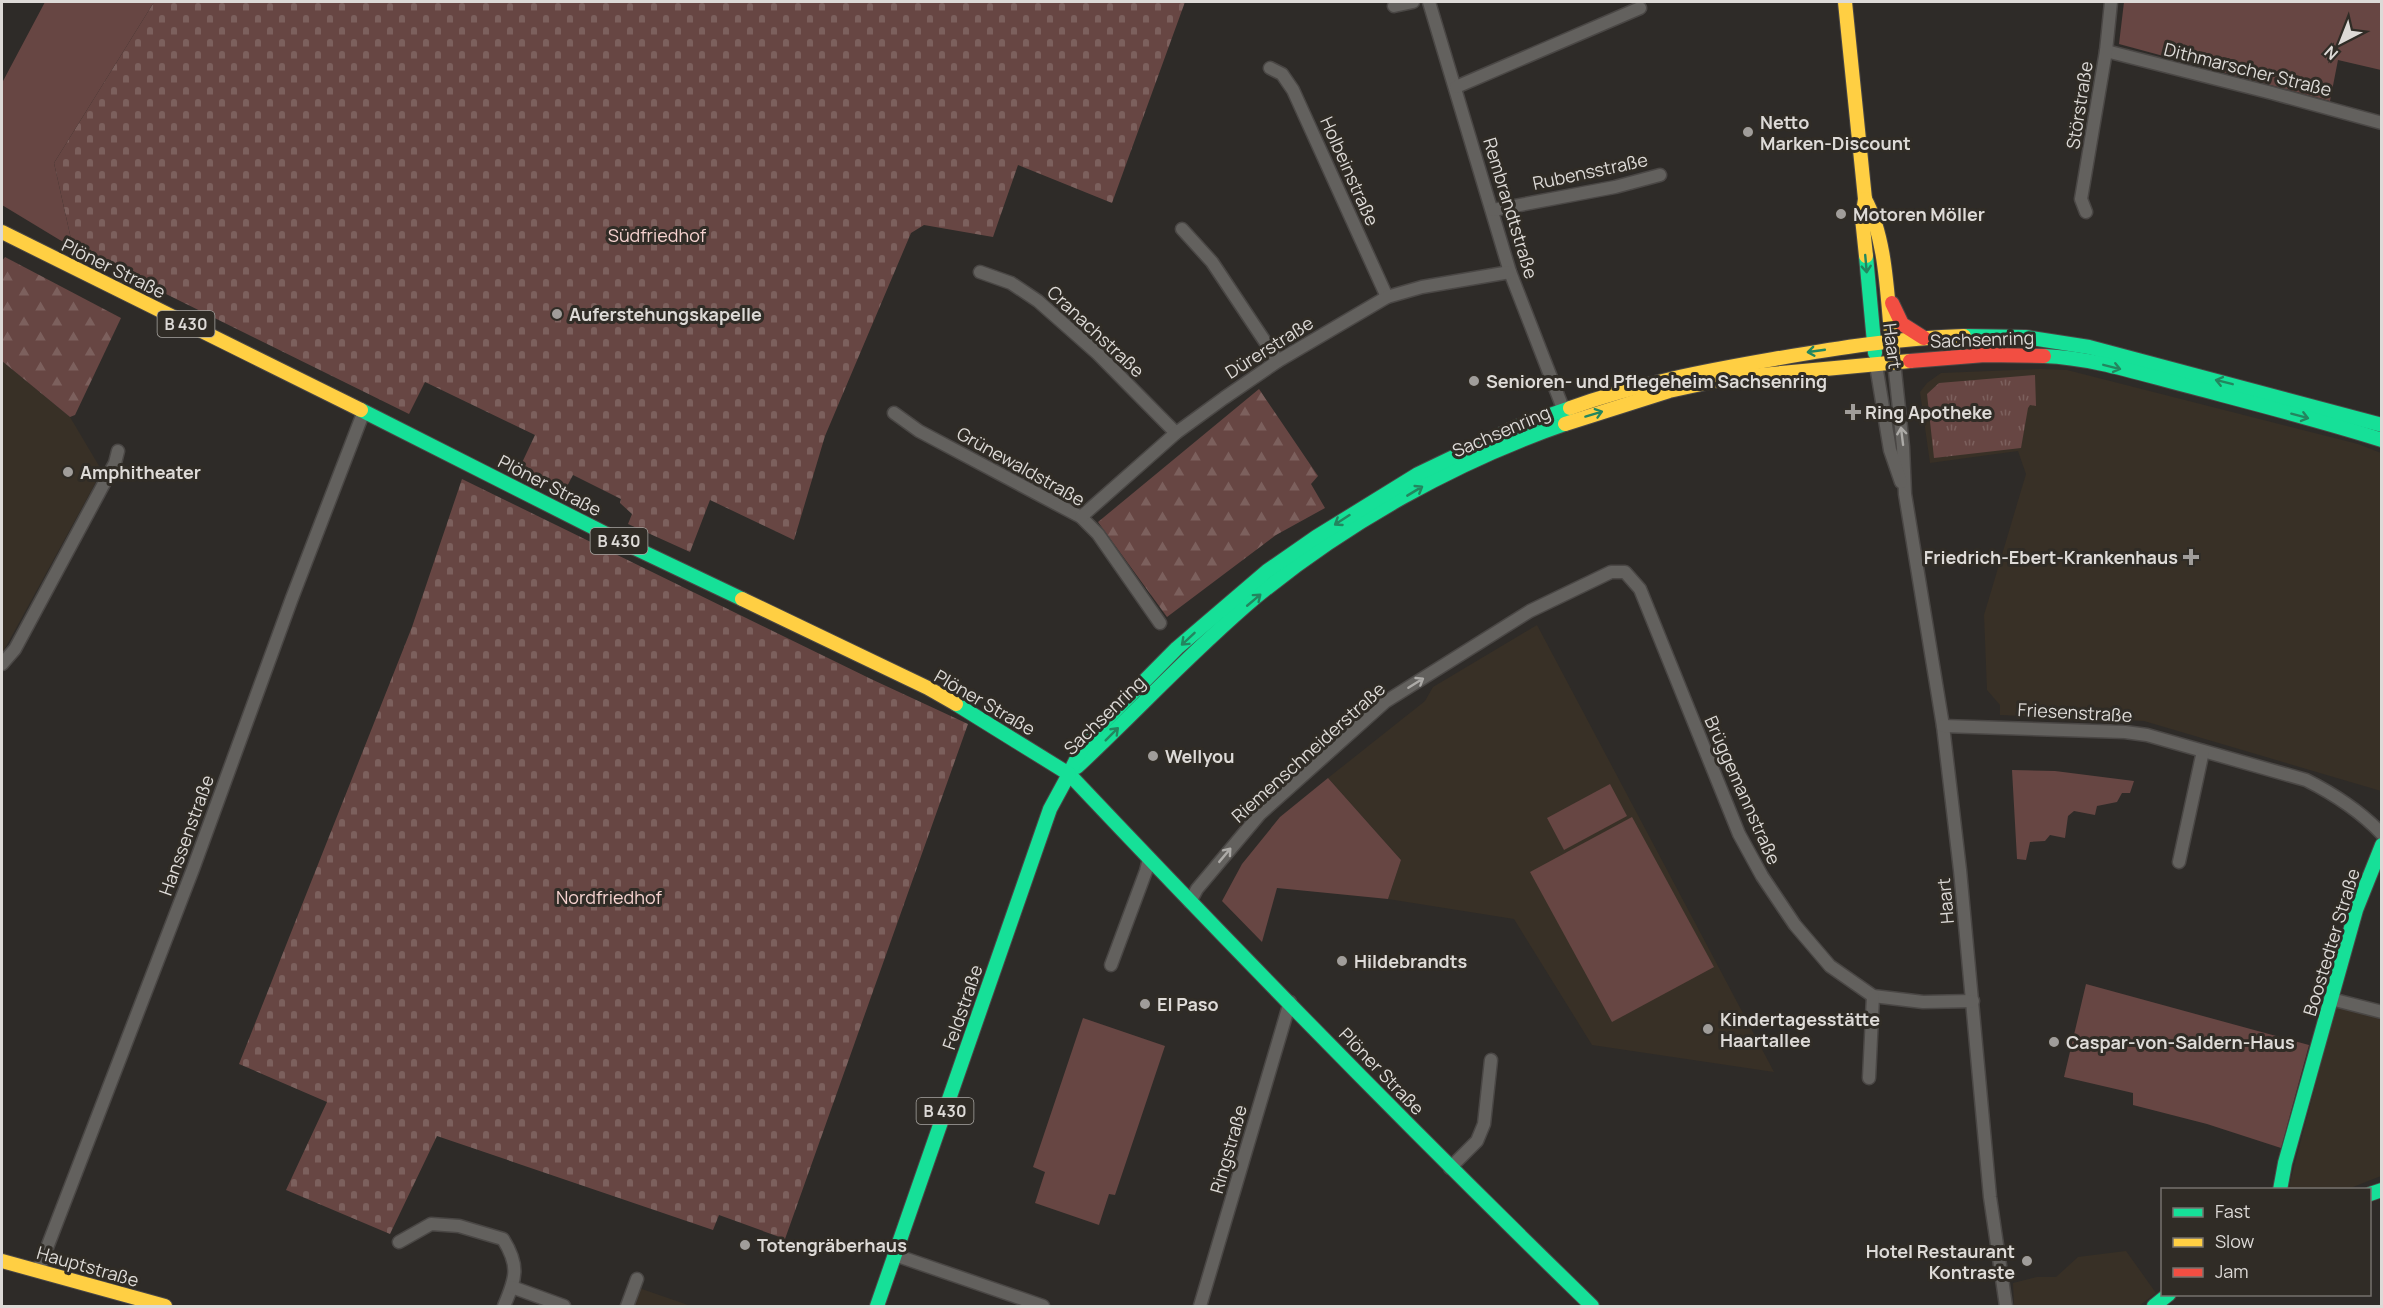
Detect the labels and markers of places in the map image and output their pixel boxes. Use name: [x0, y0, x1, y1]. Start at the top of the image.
place label: Netto Marken-Discount: [1760, 110, 1911, 155]
marker: Netto Marken-Discount: [1741, 125, 1755, 139]
place label: Motoren Möller: [1853, 202, 1985, 226]
marker: Motoren Möller: [1834, 207, 1848, 221]
place label: Auferstehungskapelle: [569, 302, 762, 326]
marker: Auferstehungskapelle: [550, 307, 564, 321]
place label: Senioren- und Pflegeheim Sachsenring: [1486, 369, 1827, 393]
marker: Senioren- und Pflegeheim Sachsenring: [1467, 374, 1481, 388]
place label: Ring Apotheke: [1865, 400, 1993, 424]
marker: Ring Apotheke: [1846, 405, 1860, 419]
place label: Amphitheater: [80, 460, 201, 484]
marker: Amphitheater: [61, 465, 75, 479]
place label: Friedrich-Ebert-Krankenhaus: [1924, 545, 2178, 569]
marker: Friedrich-Ebert-Krankenhaus: [2182, 548, 2200, 566]
place label: Wellyou: [1165, 744, 1235, 768]
marker: Wellyou: [1146, 749, 1160, 763]
place label: Hildebrandts: [1354, 949, 1467, 973]
marker: Hildebrandts: [1335, 954, 1349, 968]
place label: El Paso: [1157, 992, 1219, 1016]
marker: El Paso: [1138, 997, 1152, 1011]
place label: Kindertagesstätte Haartallee: [1720, 1007, 1880, 1052]
marker: Kindertagesstätte Haartallee: [1701, 1022, 1715, 1036]
place label: Caspar-von-Saldern-Haus: [2066, 1030, 2295, 1054]
marker: Caspar-von-Saldern-Haus: [2047, 1035, 2061, 1049]
place label: Totengräberhaus: [757, 1233, 907, 1257]
marker: Totengräberhaus: [738, 1238, 752, 1252]
place label: Hotel Restaurant Kontraste: [1866, 1239, 2015, 1284]
marker: Hotel Restaurant Kontraste: [2020, 1254, 2034, 1268]

